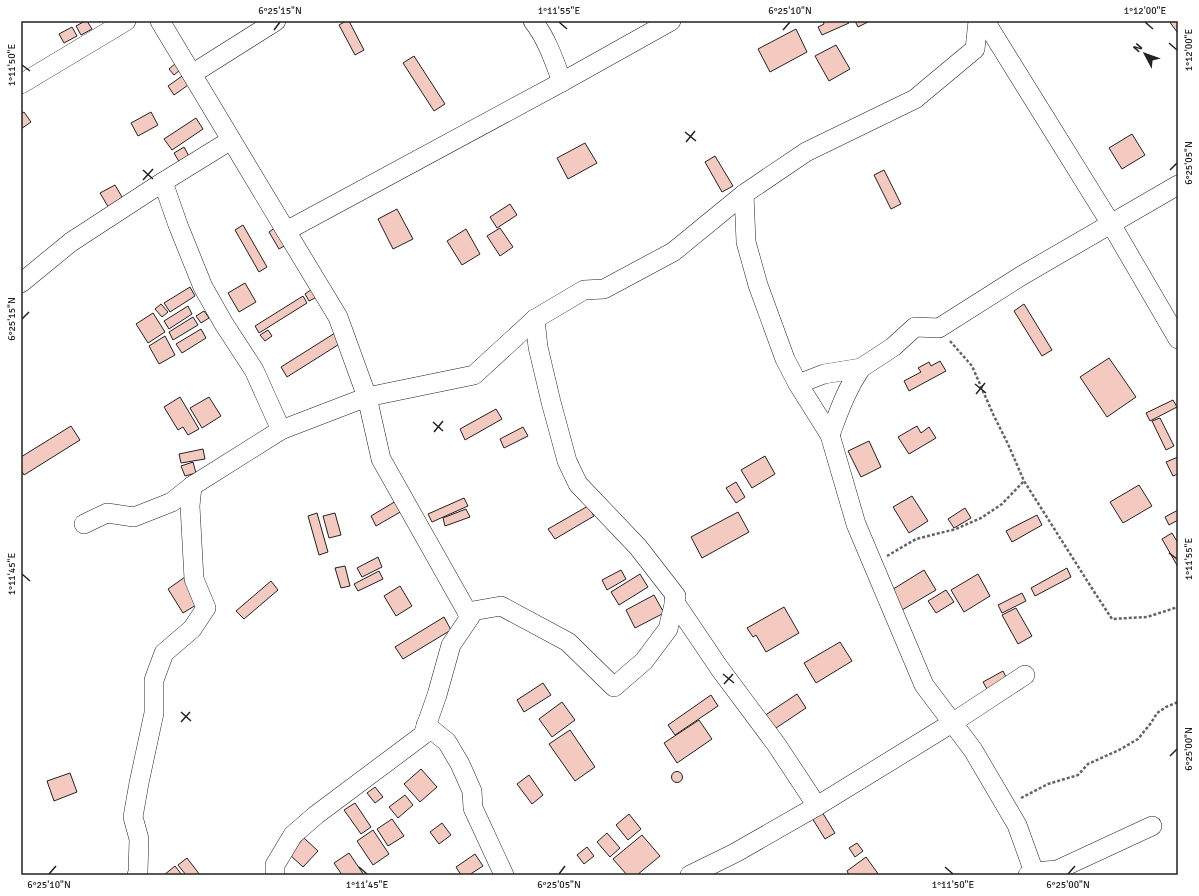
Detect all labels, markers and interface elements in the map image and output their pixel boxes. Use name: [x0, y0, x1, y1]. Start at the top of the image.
text: 6°25'15"N: [258, 5, 302, 17]
text: 1°11'55"E: [538, 5, 580, 17]
text: 6°25'10"N: [768, 5, 812, 17]
text: 1°12'00"E: [1124, 5, 1166, 17]
text: 1°12'00"E: [1183, 29, 1195, 71]
north arrow: [1125, 34, 1165, 74]
text: N: [1130, 41, 1145, 55]
text: 1°11'50"E: [6, 44, 18, 86]
text: 6°25'05"N: [1183, 141, 1195, 185]
text: 6°25'15"N: [6, 297, 18, 341]
text: 1°11'55"E: [1183, 538, 1195, 580]
text: 1°11'45"E: [6, 553, 18, 595]
text: 6°25'00"N: [1183, 727, 1195, 771]
text: 6°25'10"N: [27, 879, 71, 891]
text: 1°11'45"E: [346, 879, 388, 891]
text: 6°25'05"N: [537, 879, 581, 891]
text: 1°11'50"E: [932, 879, 974, 891]
text: 6°25'00"N: [1046, 879, 1090, 891]

